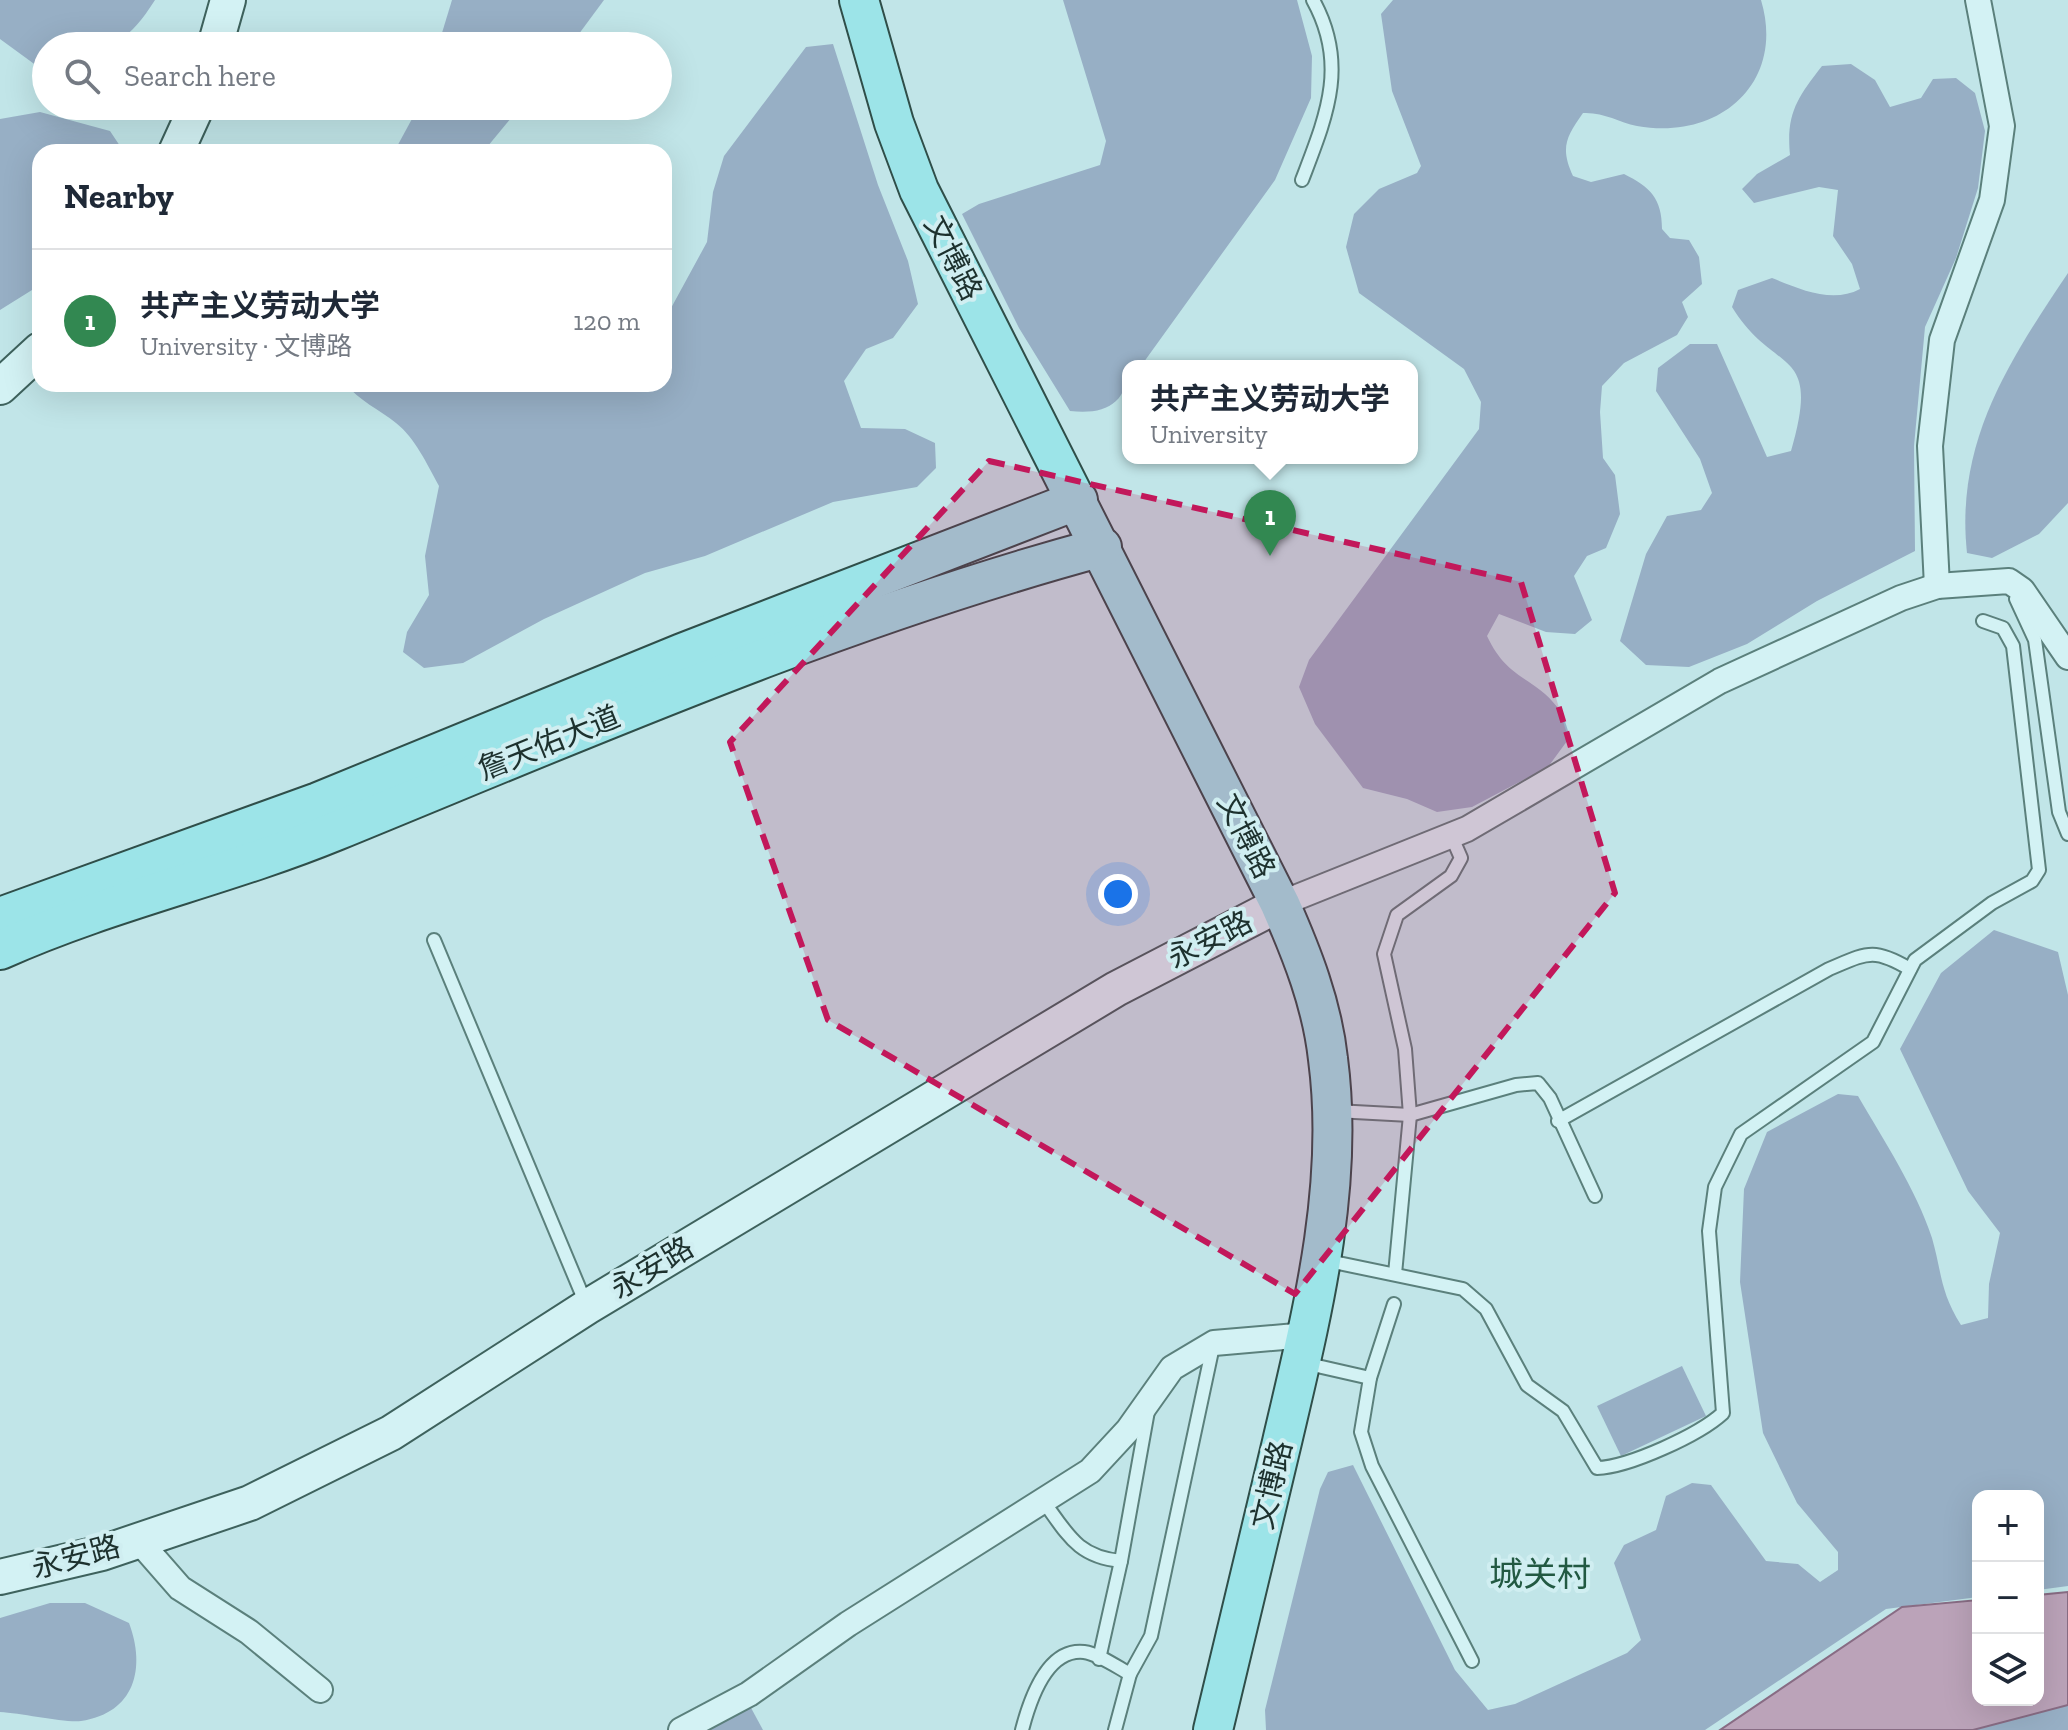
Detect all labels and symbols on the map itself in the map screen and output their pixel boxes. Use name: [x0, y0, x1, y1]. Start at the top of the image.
street label: 文博路: [917, 210, 989, 306]
pin: 1: [1244, 490, 1296, 556]
street label: 詹天佑大道: [473, 698, 625, 788]
street label: 文博路: [1210, 788, 1282, 884]
your location: [1098, 874, 1138, 914]
street label: 永安路: [1162, 904, 1258, 976]
street label: 永安路: [604, 1229, 700, 1307]
street label: 文博路: [1244, 1437, 1300, 1533]
street label: 永安路: [28, 1528, 124, 1586]
district label: 城关村: [1489, 1554, 1591, 1595]

